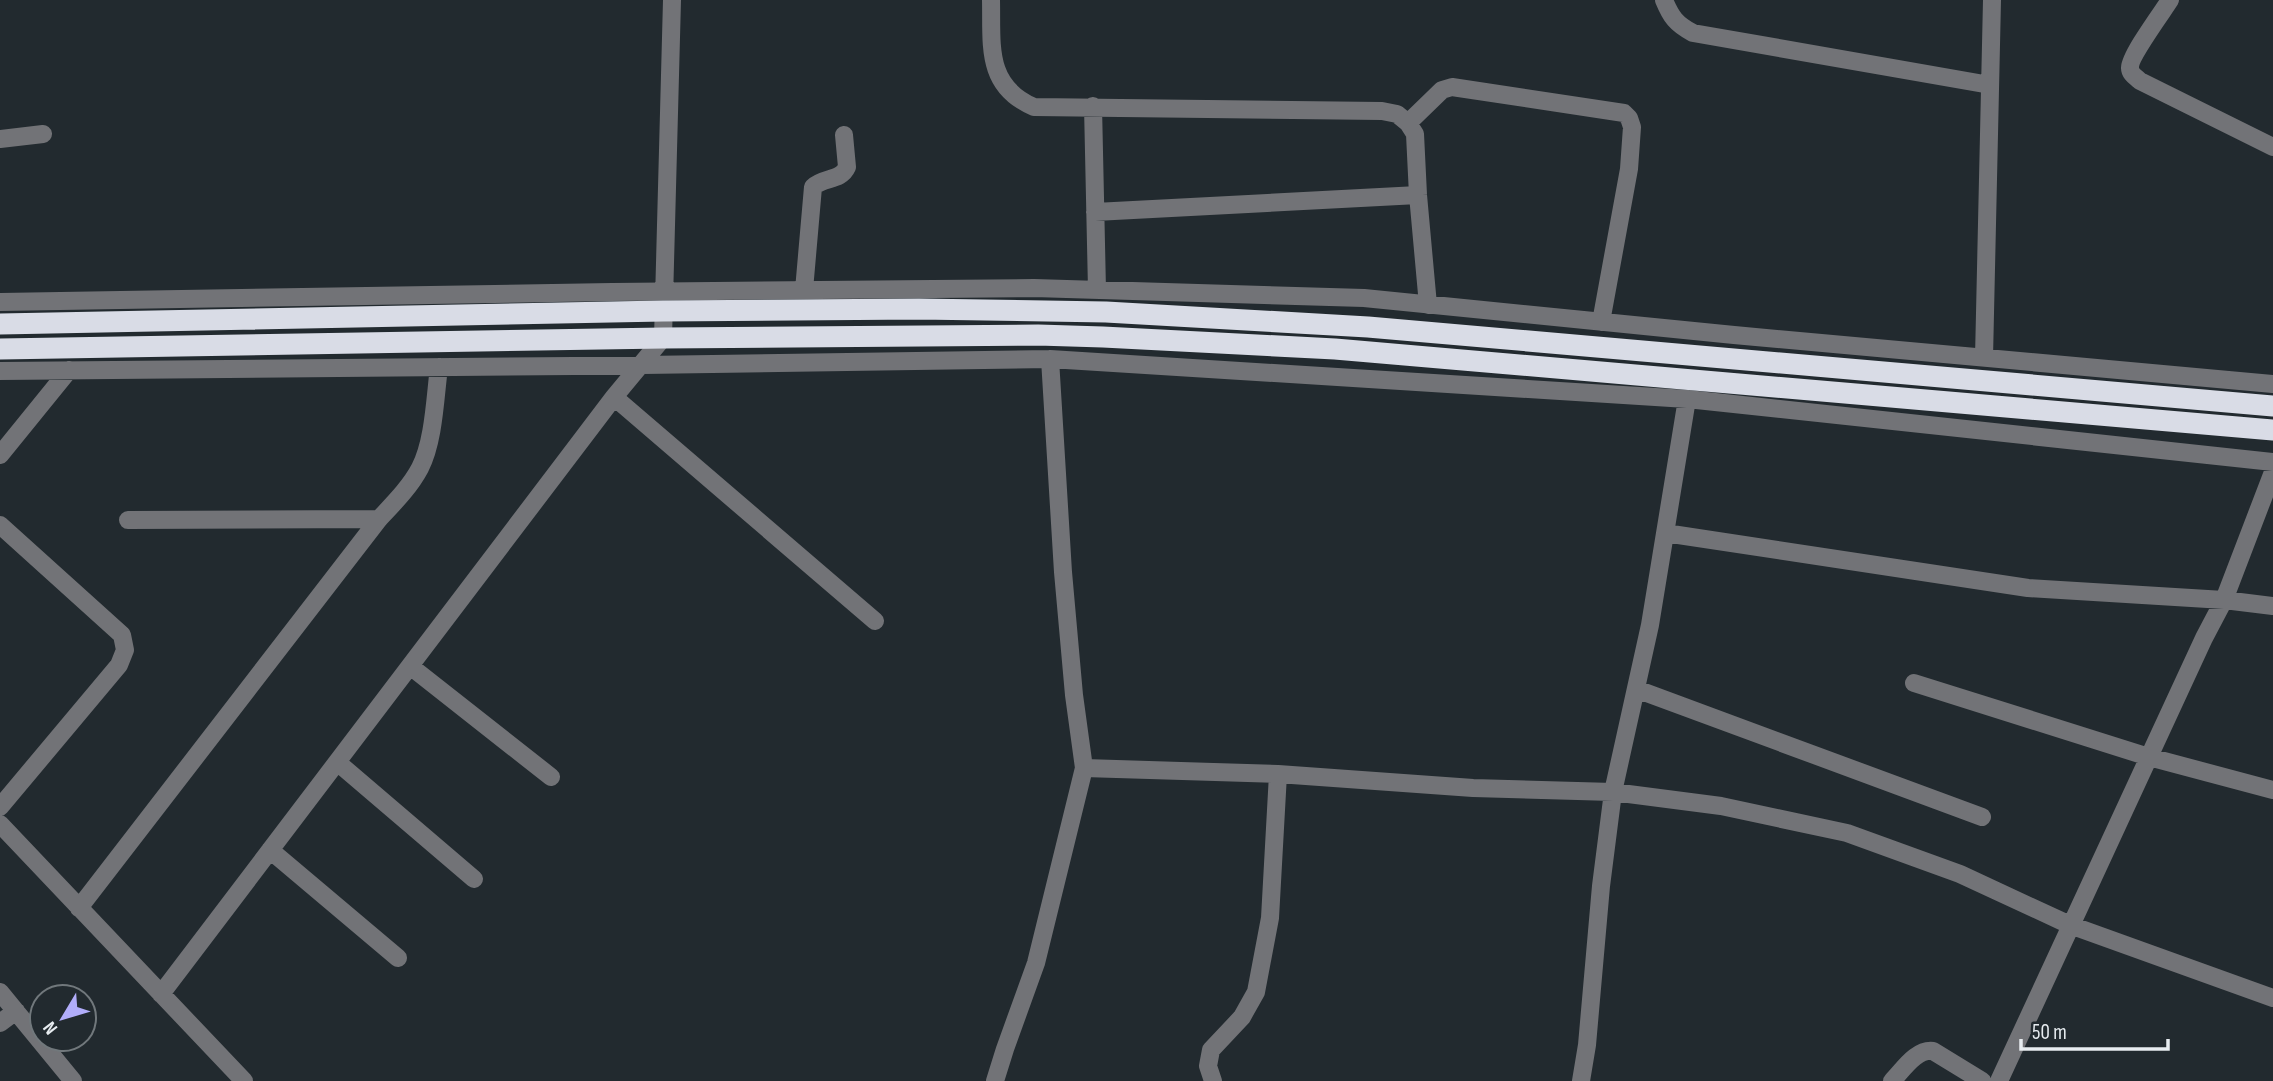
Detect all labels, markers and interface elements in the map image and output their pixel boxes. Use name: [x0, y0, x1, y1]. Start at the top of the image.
north arrow: [28, 983, 98, 1053]
scale bar: [2021, 1007, 2168, 1052]
text: N: [39, 1016, 63, 1039]
text: 50 m: [2032, 1020, 2067, 1045]

